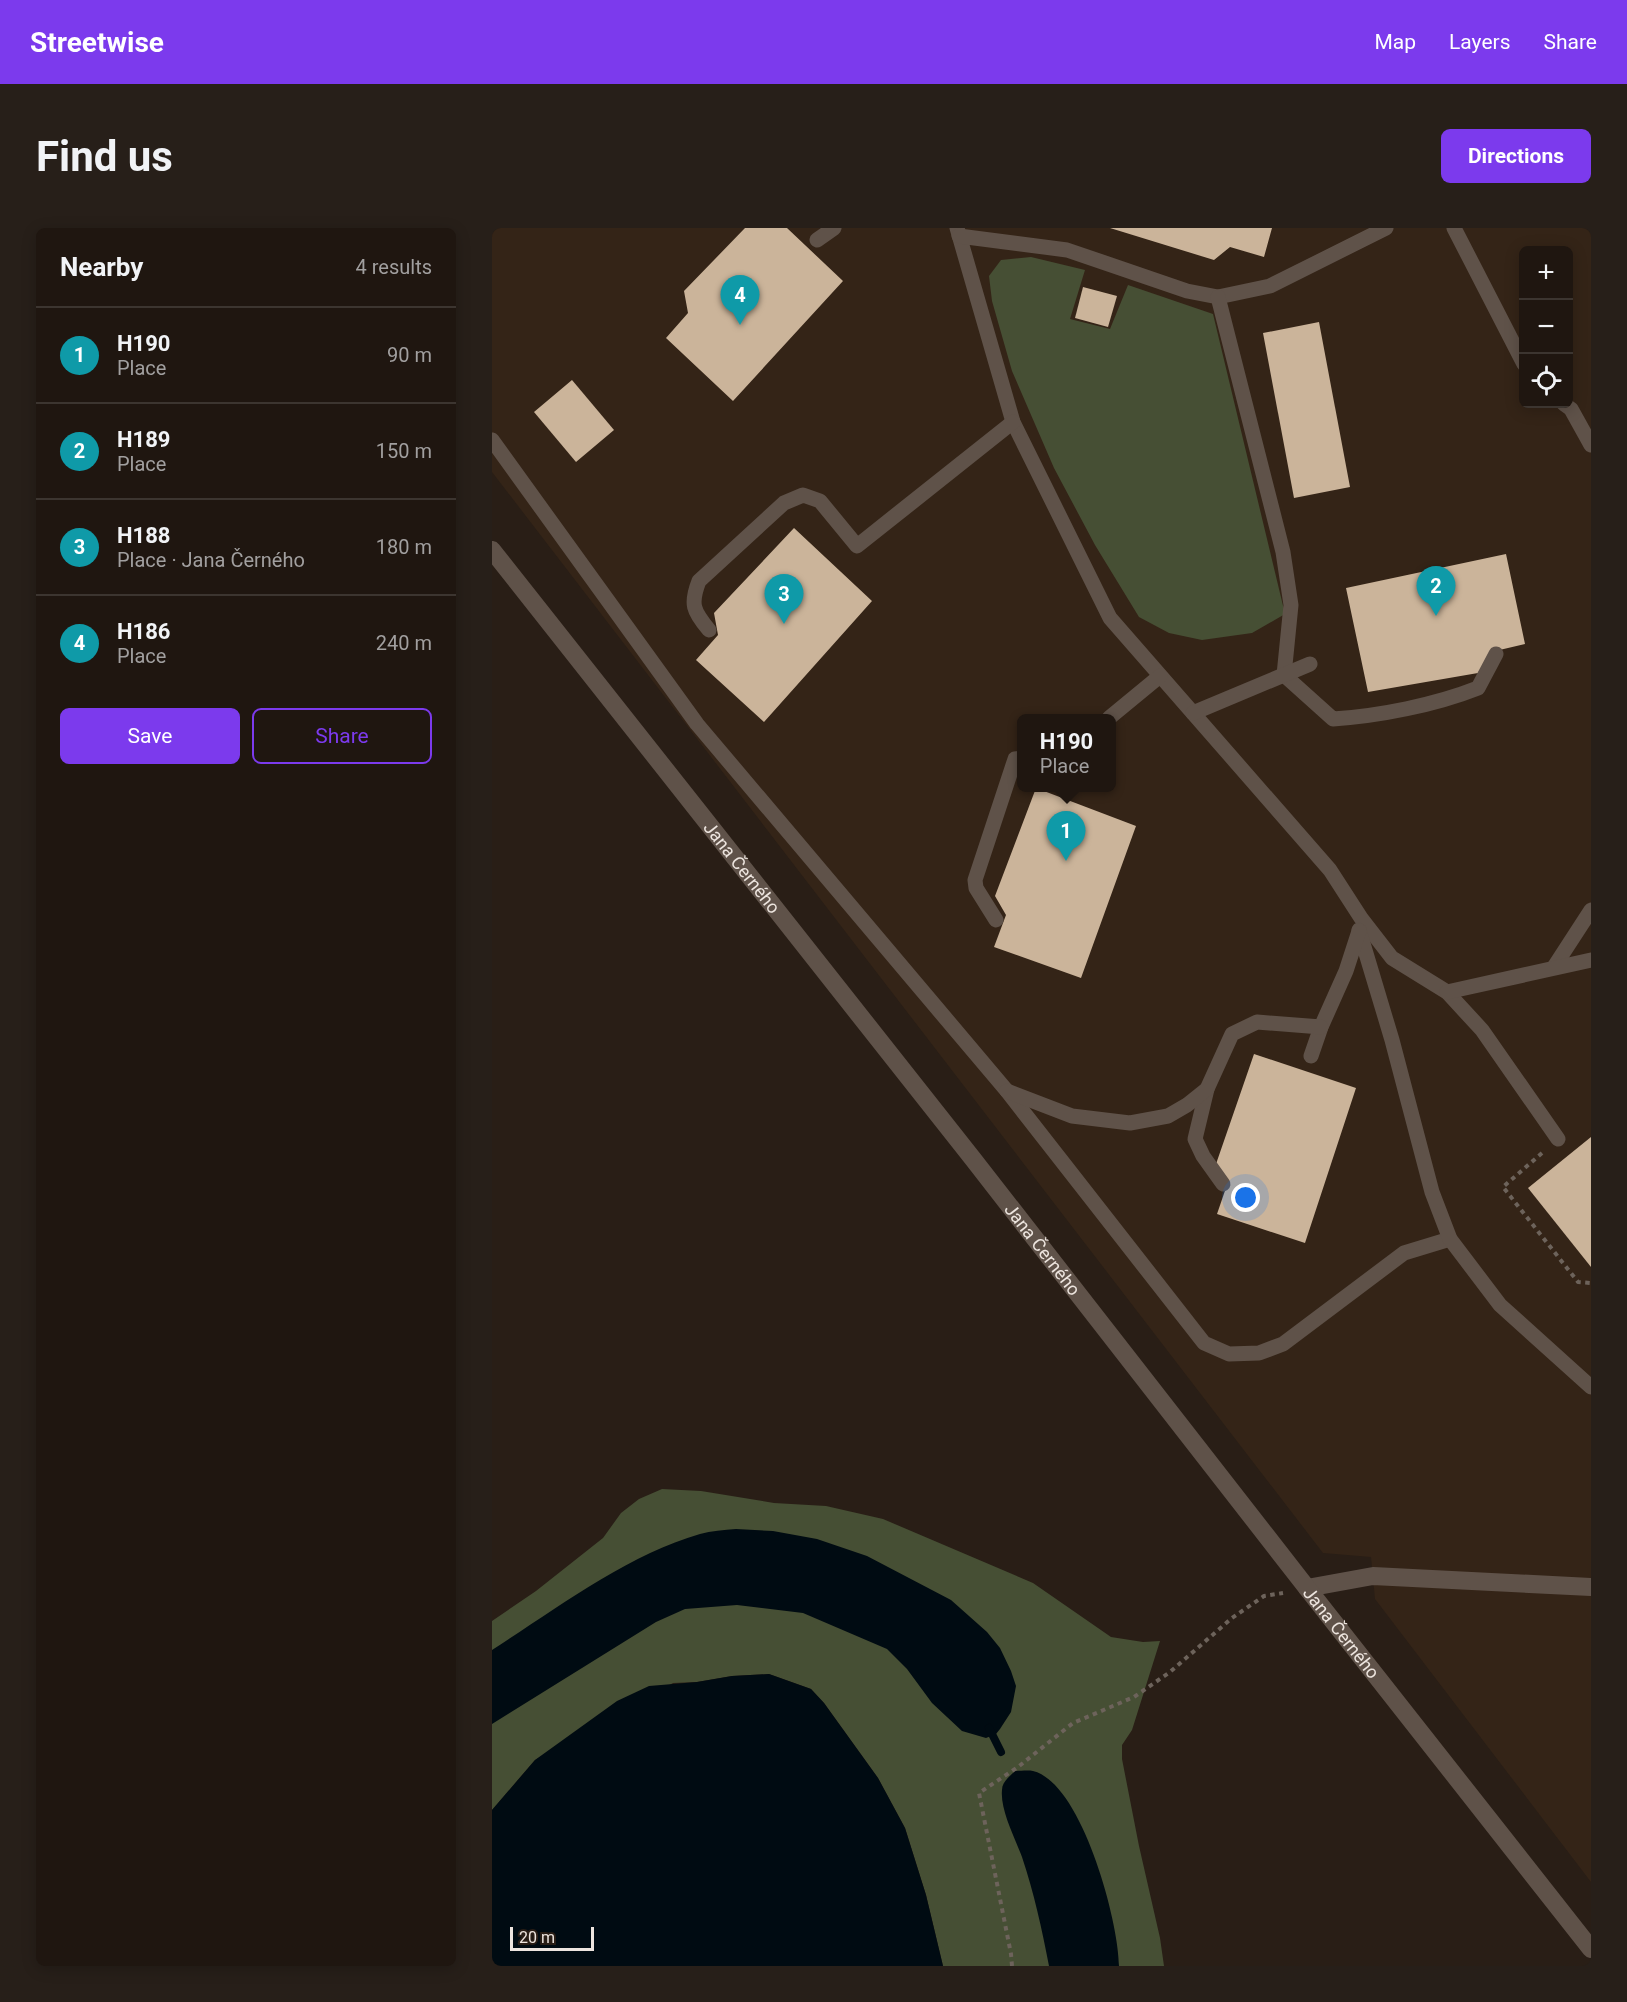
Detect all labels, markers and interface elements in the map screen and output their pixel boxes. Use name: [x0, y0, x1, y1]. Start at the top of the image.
text: Streetwise: [30, 26, 164, 59]
text: Map: [1374, 30, 1416, 54]
text: Layers: [1449, 30, 1510, 54]
text: Share: [1543, 30, 1597, 54]
button: Directions: [1441, 129, 1591, 183]
text: Find us: [36, 132, 173, 181]
map controls: [1519, 246, 1573, 408]
button: +: [1519, 246, 1573, 300]
text: Nearby: [60, 252, 143, 282]
text: 4 results: [356, 255, 432, 279]
pin: 4: [720, 276, 760, 325]
button: −: [1519, 300, 1573, 354]
text: H190: [117, 331, 170, 356]
text: 1: [74, 343, 85, 367]
text: 90 m: [387, 343, 432, 367]
button: locate: [1519, 354, 1573, 408]
text: Place: [117, 356, 166, 380]
text: H189: [117, 427, 170, 452]
text: 2: [74, 439, 85, 463]
text: 150 m: [376, 439, 432, 463]
text: Place: [117, 452, 166, 476]
text: H188: [117, 523, 170, 548]
text: 3: [74, 535, 85, 559]
text: 180 m: [376, 535, 432, 559]
text: Place · Jana Černého: [117, 548, 305, 572]
pin: 2: [1416, 566, 1456, 616]
pin: 3: [764, 574, 804, 624]
text: H186: [117, 619, 170, 644]
text: 4: [74, 631, 85, 655]
text: 240 m: [376, 631, 432, 655]
text: Place: [117, 644, 166, 668]
button: Save: [60, 708, 240, 764]
button: Share: [252, 708, 432, 764]
popup: [1017, 714, 1116, 792]
text: H190: [1040, 729, 1093, 754]
text: Place: [1040, 754, 1089, 778]
pin: 1: [1046, 812, 1086, 861]
street label: Jana Černého: [700, 817, 785, 917]
your location: [1231, 1183, 1260, 1212]
street label: Jana Černého: [1001, 1199, 1085, 1299]
street label: Jana Černého: [1299, 1582, 1384, 1682]
scale bar: [510, 1924, 594, 1952]
text: 20 m: [519, 1928, 555, 1947]

